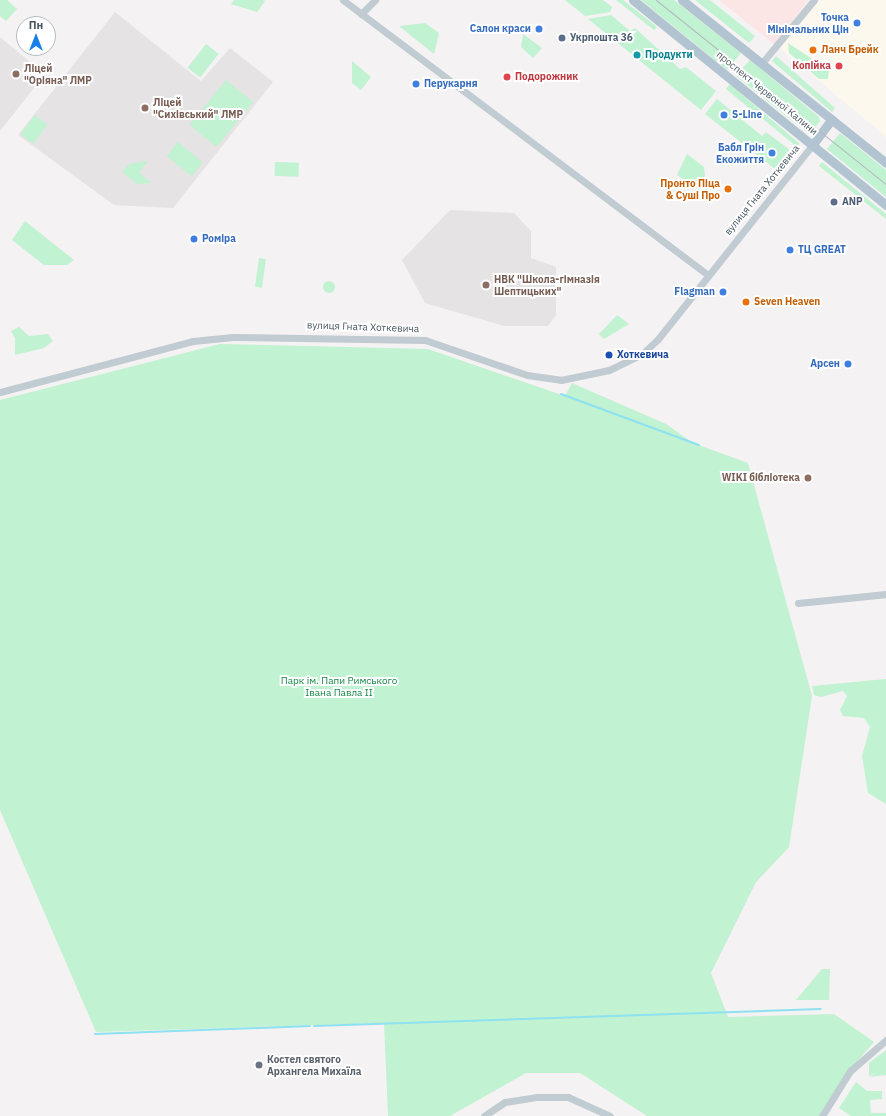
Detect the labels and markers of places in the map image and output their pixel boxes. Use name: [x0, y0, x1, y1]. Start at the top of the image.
place label: Точка Мінімальних Цін: [767, 11, 849, 34]
marker: Точка Мінімальних Цін: [852, 18, 862, 28]
place label: Салон краси: [470, 23, 531, 35]
marker: Салон краси: [534, 24, 544, 34]
place label: Укрпошта 36: [570, 32, 633, 44]
marker: Укрпошта 36: [557, 33, 567, 43]
place label: Ланч Брейк: [821, 44, 879, 56]
marker: Ланч Брейк: [808, 45, 818, 55]
place label: Продукти: [645, 49, 693, 61]
marker: Продукти: [632, 50, 642, 60]
place label: Копійка: [792, 60, 831, 72]
marker: Копійка: [834, 61, 844, 71]
place label: Ліцей "Оріяна" ЛМР: [24, 62, 92, 86]
marker: Ліцей "Оріяна" ЛМР: [11, 69, 21, 79]
place label: Подорожник: [515, 71, 578, 83]
marker: Подорожник: [502, 72, 512, 82]
place label: Перукарня: [424, 78, 478, 90]
marker: Перукарня: [411, 79, 421, 89]
place label: Ліцей "Сихівський" ЛМР: [153, 96, 243, 120]
marker: Ліцей "Сихівський" ЛМР: [140, 103, 150, 113]
place label: S-Line: [732, 109, 762, 121]
marker: S-Line: [719, 110, 729, 120]
place label: Бабл Грін Eкожиття: [716, 141, 764, 164]
marker: Бабл Грін Eкожиття: [767, 148, 777, 158]
place label: Пронто Піца & Суші Про: [660, 177, 720, 200]
marker: Пронто Піца & Суші Про: [723, 184, 733, 194]
place label: ANP: [842, 196, 863, 208]
marker: ANP: [829, 197, 839, 207]
place label: Роміра: [202, 233, 236, 245]
marker: Роміра: [189, 234, 199, 244]
place label: ТЦ GREAT: [798, 244, 846, 256]
marker: ТЦ GREAT: [785, 245, 795, 255]
place label: НВК "Школа-гімназія Шептицьких": [494, 273, 600, 296]
marker: НВК "Школа-гімназія Шептицьких": [481, 280, 491, 290]
place label: Flagman: [674, 286, 715, 298]
marker: Flagman: [718, 287, 728, 297]
place label: Seven Heaven: [754, 296, 820, 308]
marker: Seven Heaven: [741, 297, 751, 307]
place label: Хоткевича: [617, 349, 669, 361]
marker: Хоткевича: [604, 350, 614, 360]
place label: Арсен: [810, 358, 840, 370]
marker: Арсен: [843, 359, 853, 369]
place label: WIKI бібліотека: [722, 472, 800, 484]
marker: WIKI бібліотека: [803, 473, 813, 483]
place label: Костел святого Архангела Михаїла: [267, 1053, 361, 1076]
marker: Костел святого Архангела Михаїла: [254, 1060, 264, 1070]

